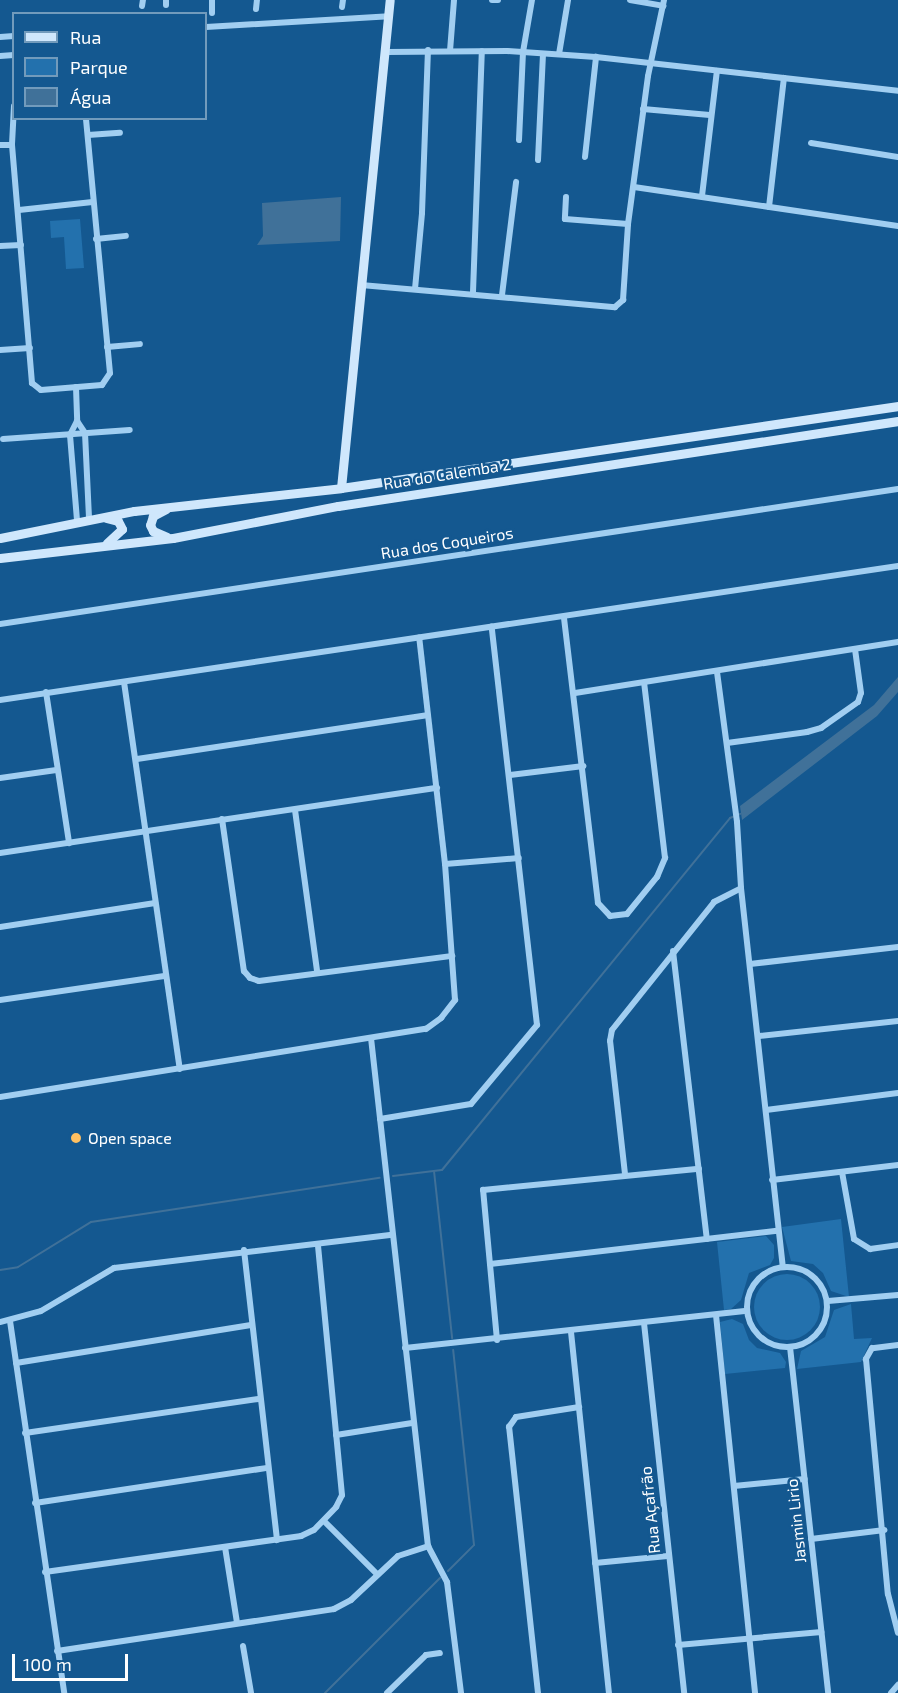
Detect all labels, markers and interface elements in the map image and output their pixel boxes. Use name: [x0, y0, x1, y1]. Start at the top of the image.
legend: [12, 12, 207, 120]
text: Rua: [70, 26, 101, 48]
text: Parque: [70, 56, 128, 78]
text: Água: [70, 86, 111, 108]
street label: Rua do Calemba 2: [382, 454, 512, 494]
street label: Rua dos Coqueiros: [379, 523, 515, 563]
place label: Open space: [88, 1128, 172, 1148]
marker: Open space: [69, 1131, 83, 1145]
street label: Rua Açafrão: [636, 1465, 664, 1555]
street label: Jasmin Lirio: [782, 1478, 810, 1564]
scale bar: [15, 1642, 130, 1680]
text: 100 m: [23, 1653, 72, 1675]

